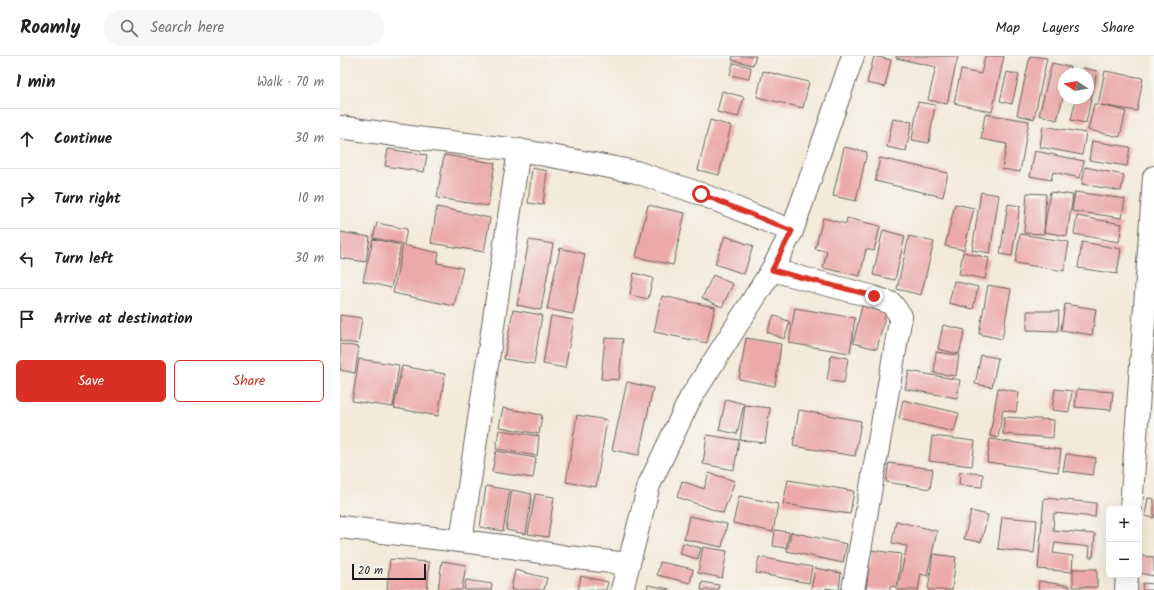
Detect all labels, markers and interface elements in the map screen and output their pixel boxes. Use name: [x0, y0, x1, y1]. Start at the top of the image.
search box: [104, 10, 384, 46]
text: Roamly: [20, 13, 80, 43]
text: Search here: [150, 16, 224, 40]
icon: search: [118, 17, 140, 39]
text: Map: [996, 17, 1020, 39]
text: Layers: [1042, 17, 1080, 39]
text: Share: [1102, 17, 1134, 39]
north arrow: [1058, 68, 1094, 104]
text: 1 min: [16, 69, 55, 96]
text: Walk · 70 m: [257, 72, 324, 93]
text: Continue: [54, 127, 112, 151]
icon: ahead: [16, 128, 38, 150]
text: 30 m: [295, 128, 324, 149]
route start: [692, 185, 710, 203]
text: Turn right: [54, 187, 121, 211]
icon: right: [16, 188, 38, 210]
text: 10 m: [298, 188, 324, 209]
text: Turn left: [54, 247, 114, 271]
icon: left: [16, 248, 38, 270]
text: 30 m: [295, 248, 324, 269]
route end: [865, 287, 883, 305]
text: Arrive at destination: [54, 307, 193, 331]
icon: arrive: [16, 308, 38, 330]
button: Save: [16, 360, 166, 402]
button: Share: [174, 360, 324, 402]
map controls: [1106, 506, 1142, 578]
button: +: [1106, 506, 1142, 542]
button: −: [1106, 542, 1142, 578]
scale bar: [352, 562, 426, 581]
text: 20 m: [358, 562, 383, 580]

